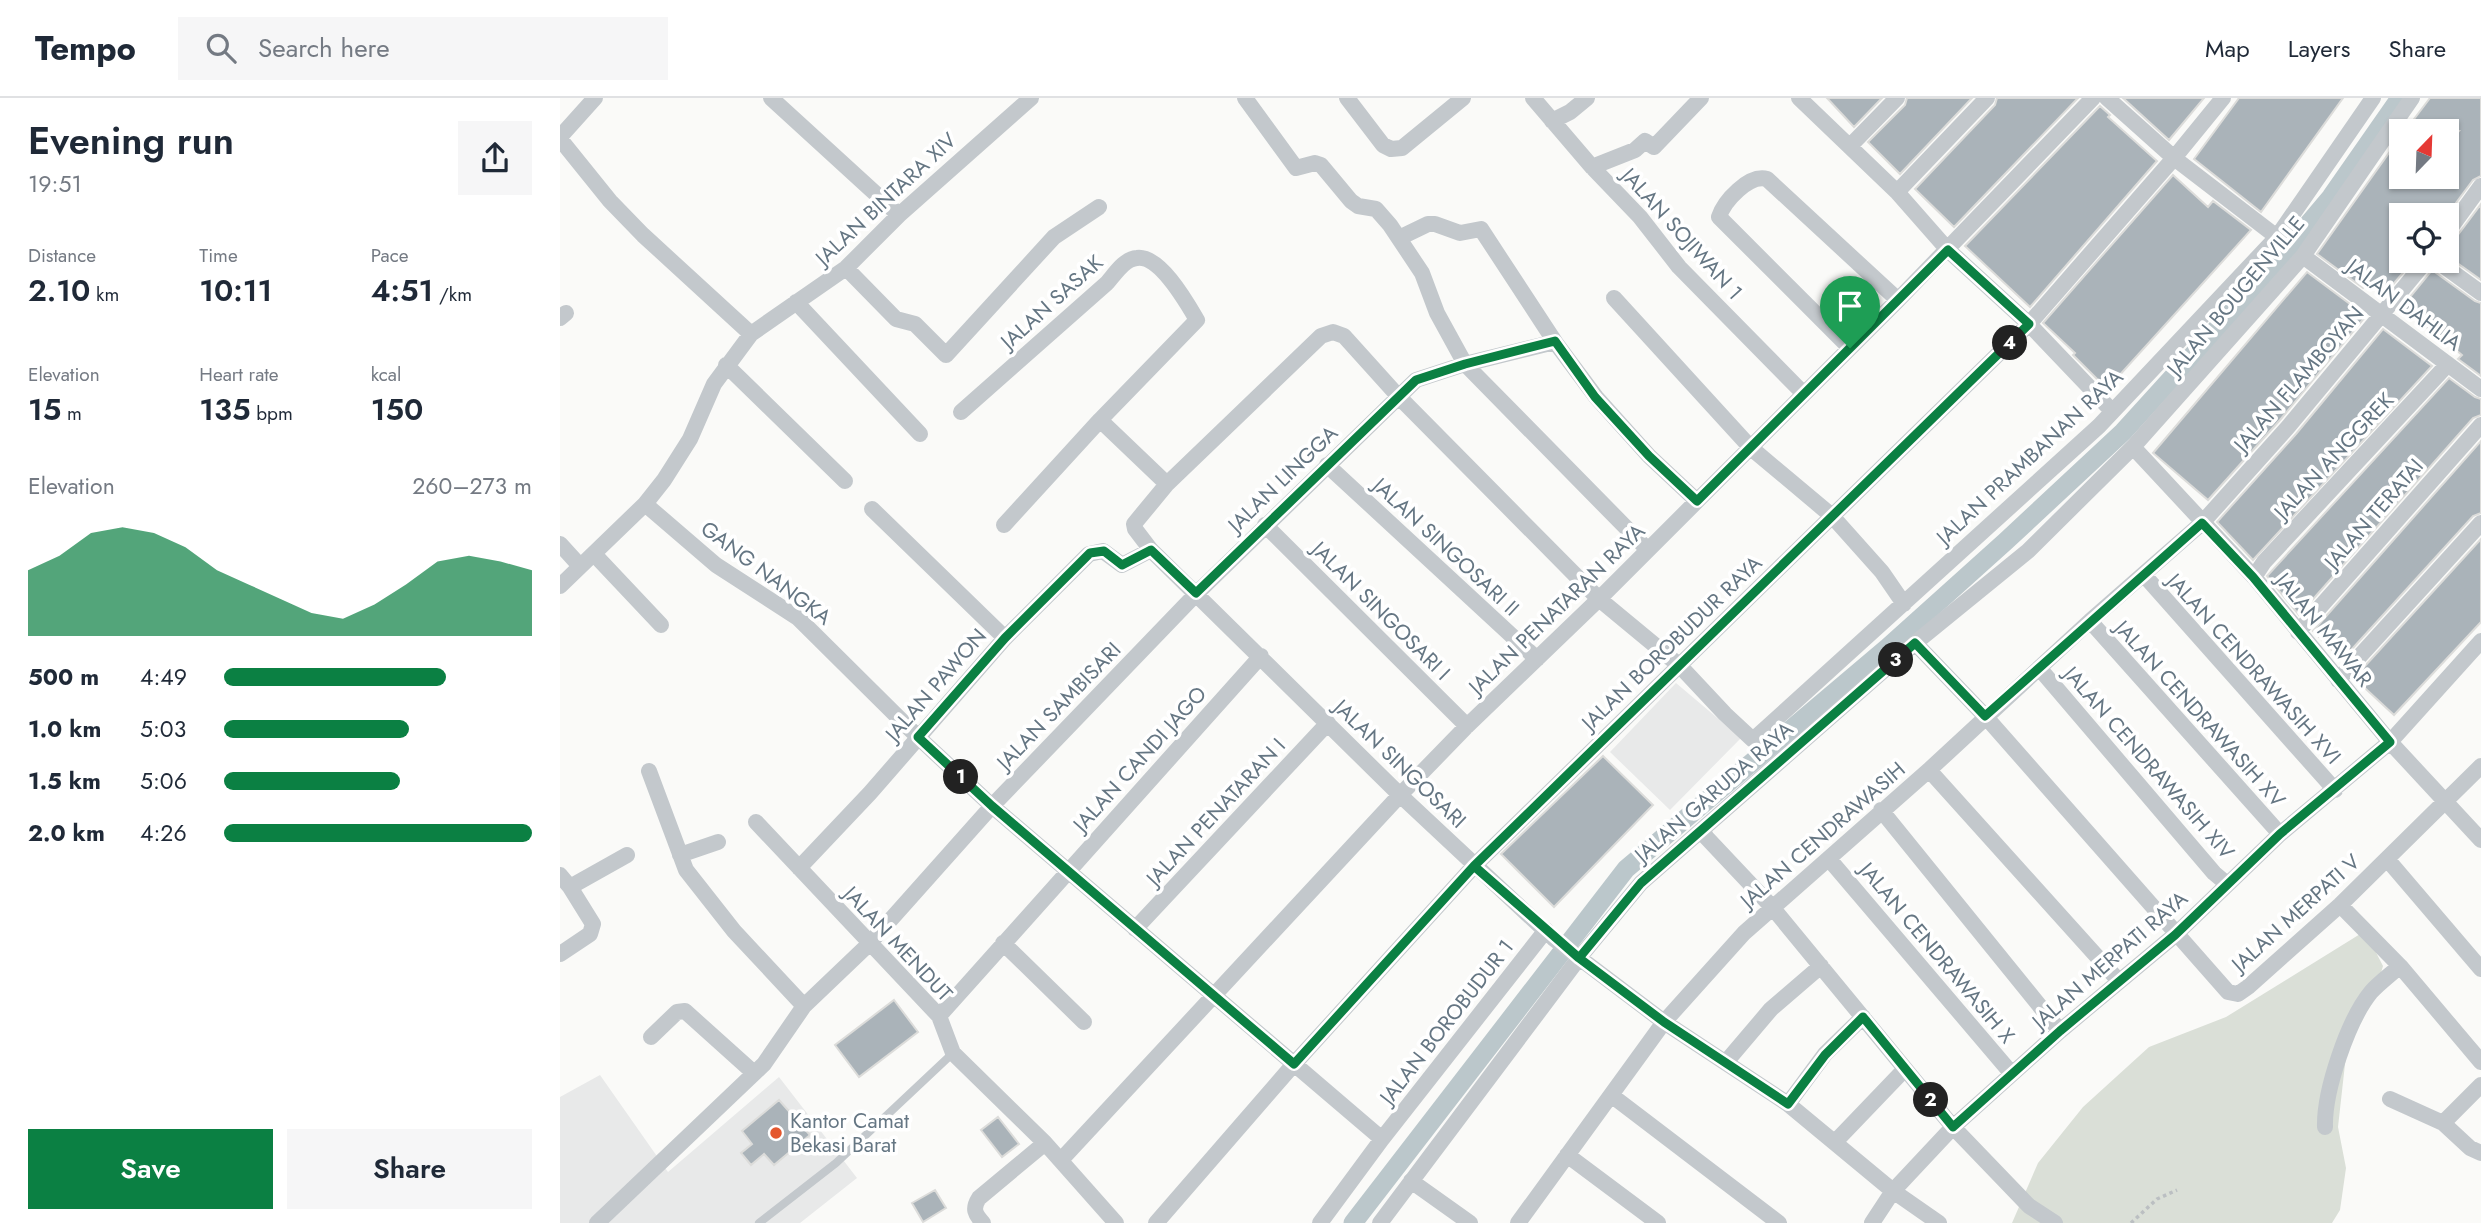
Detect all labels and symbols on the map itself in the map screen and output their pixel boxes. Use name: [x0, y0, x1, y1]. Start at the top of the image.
north arrow: [2389, 119, 2459, 189]
street label: JALAN BINTARA XIV: [807, 126, 963, 274]
street label: JALAN SOJIWAN 1: [1613, 159, 1749, 307]
street label: JALAN BOUGENVILLE: [2158, 210, 2312, 385]
street label: JALAN SASAK: [992, 248, 1110, 358]
street label: JALAN DAHLIA: [2338, 250, 2468, 358]
pin: [1820, 276, 1880, 348]
street label: JALAN FLAMBOYAN: [2225, 300, 2371, 461]
pin: 4: [1992, 326, 2028, 360]
street label: JALAN PRAMBANAN RAYA: [1928, 362, 2130, 554]
street label: JALAN ANGGREK: [2265, 386, 2401, 528]
street label: JALAN LINGGA: [1219, 419, 1345, 541]
street label: JALAN TERATAI: [2316, 452, 2430, 578]
street label: JALAN SINGOSARI II: [1368, 473, 1524, 621]
street label: GANG NANGKA: [694, 514, 838, 632]
street label: JALAN PENATARAN RAYA: [1460, 517, 1652, 703]
street label: JALAN SINGOSARI I: [1307, 537, 1455, 685]
street label: JALAN BOROBUDUR RAYA: [1573, 549, 1769, 739]
street label: JALAN MAWAR: [2267, 564, 2379, 693]
street label: JALAN CENDRAWASIH XVI: [2162, 569, 2346, 769]
street label: JALAN CENDRAWASIH XV: [2110, 616, 2290, 812]
street label: JALAN PAWON: [877, 622, 993, 750]
street label: JALAN SAMBISARI: [988, 636, 1128, 779]
pin: 3: [1878, 642, 1914, 678]
street label: JALAN CENDRAWASIH XIV: [2055, 658, 2241, 866]
street label: JALAN CANDI JAGO: [1064, 680, 1214, 841]
street label: JALAN SINGOSARI: [1325, 691, 1473, 835]
street label: JALAN GARUDA RAYA: [1626, 715, 1800, 871]
street label: JALAN PENATARAN I: [1138, 732, 1292, 895]
street label: JALAN CENDRAWASIH: [1732, 755, 1912, 917]
pin: 1: [944, 760, 978, 794]
street label: JALAN MERPATI V: [2223, 847, 2367, 981]
street label: JALAN CENDRAWASIH X: [1850, 854, 2022, 1050]
street label: JALAN MENDUT: [835, 878, 959, 1008]
street label: JALAN MERPATI RAYA: [2024, 884, 2194, 1038]
street label: JALAN BOROBUDUR 1: [1371, 933, 1521, 1113]
pin: 2: [1914, 1082, 1948, 1118]
place label: Kantor Camat Bekasi Barat: [790, 1106, 909, 1160]
marker: Kantor Camat Bekasi Barat: [768, 1125, 784, 1141]

